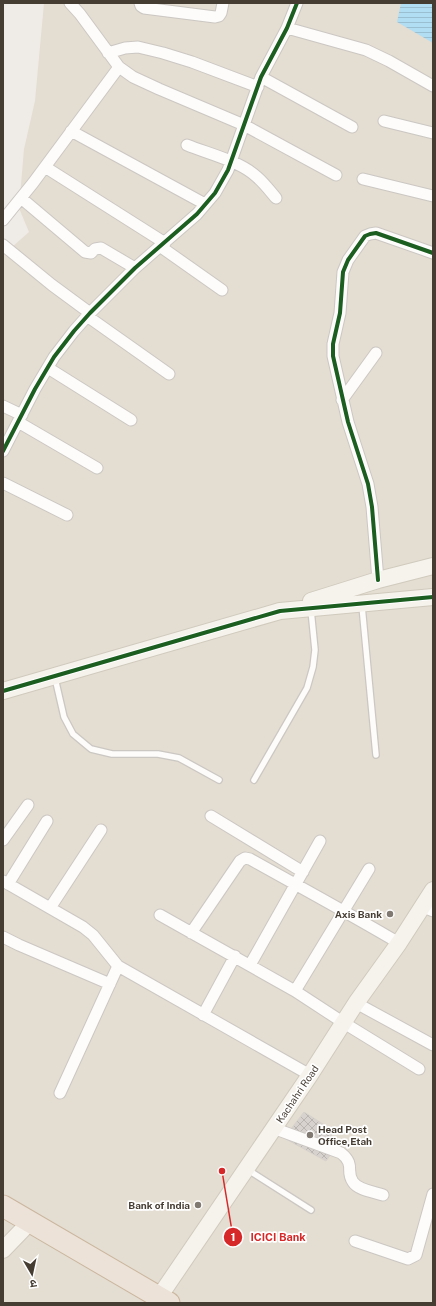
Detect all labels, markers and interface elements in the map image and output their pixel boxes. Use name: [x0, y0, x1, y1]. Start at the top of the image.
place label: Axis Bank: [335, 908, 382, 920]
marker: Axis Bank: [385, 909, 395, 919]
street label: Kachahri Road: [273, 1063, 321, 1125]
place label: Head Post Office,Etah: [318, 1123, 372, 1147]
marker: Head Post Office,Etah: [305, 1130, 315, 1140]
place label: Bank of India: [128, 1199, 190, 1211]
marker: Bank of India: [193, 1200, 203, 1210]
callout: ICICI Bank: [223, 1226, 314, 1249]
text: 1: [230, 1230, 236, 1244]
text: ICICI Bank: [250, 1231, 306, 1243]
north arrow: [12, 1254, 52, 1294]
text: उ: [29, 1277, 38, 1290]

